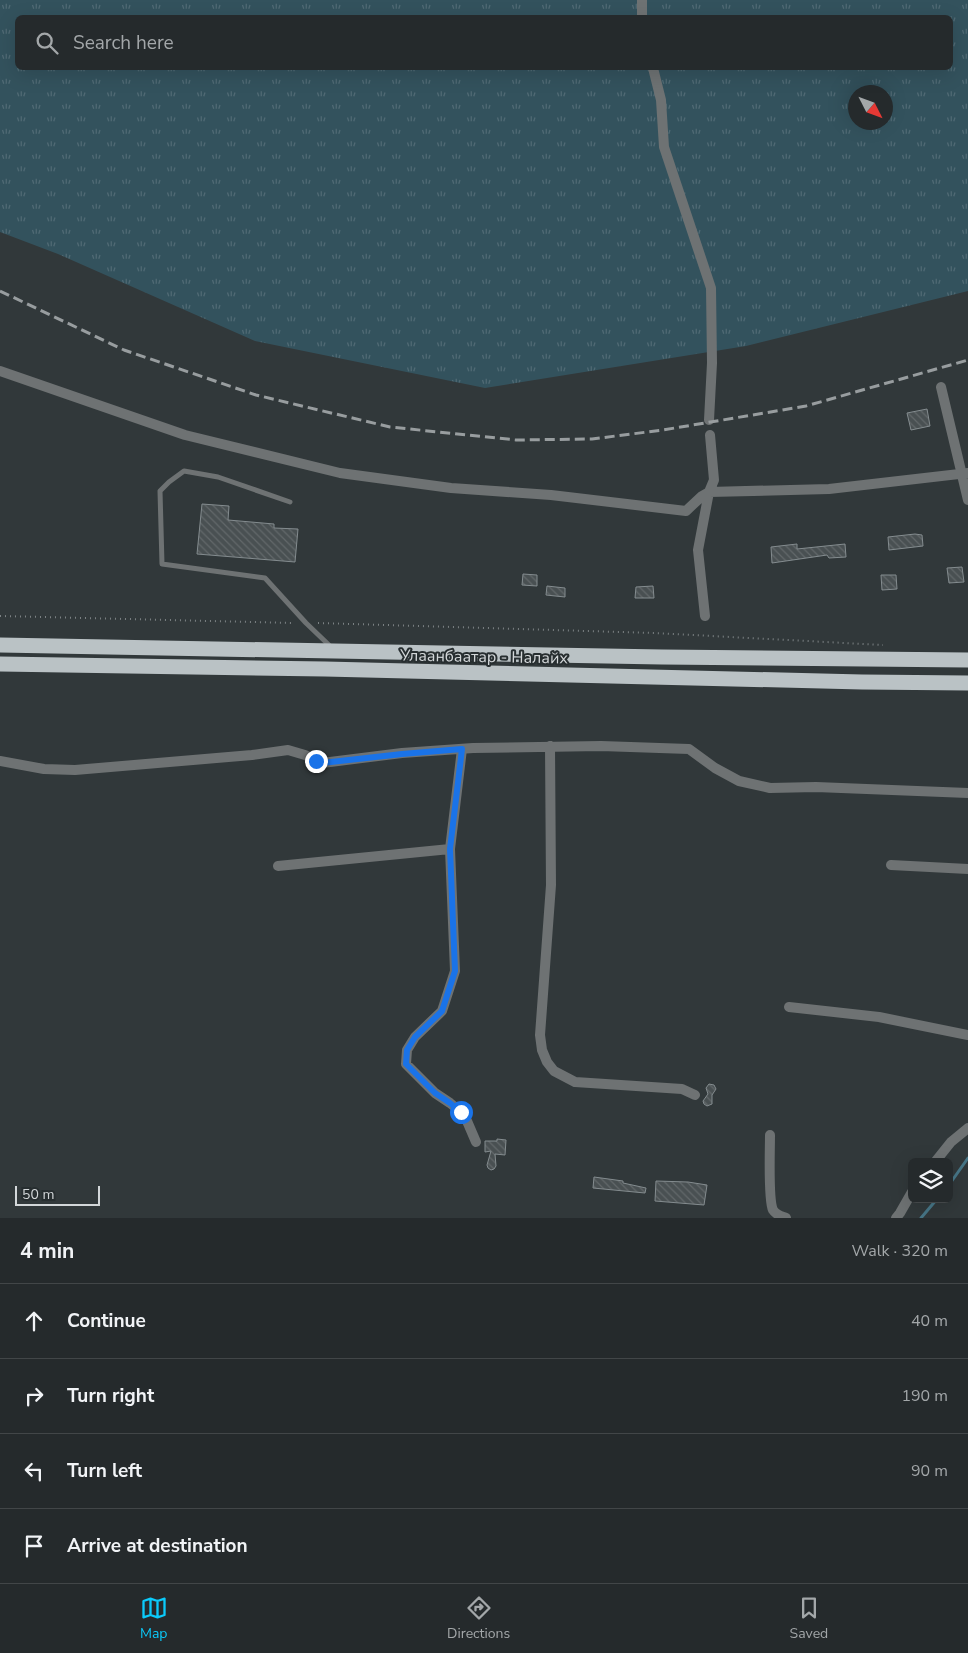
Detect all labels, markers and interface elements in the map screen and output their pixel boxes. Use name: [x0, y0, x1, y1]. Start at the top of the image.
search box: [15, 15, 953, 70]
icon: search: [33, 29, 61, 57]
text: Search here: [73, 30, 174, 56]
north arrow: [848, 85, 893, 130]
street label: Улаанбаатар - Налайх: [399, 645, 569, 669]
route end: [305, 750, 328, 773]
route start: [450, 1101, 473, 1124]
map controls: [908, 1158, 953, 1203]
button: layers: [908, 1158, 953, 1203]
scale bar: [15, 1183, 100, 1206]
text: 50 m: [22, 1185, 54, 1204]
text: 4 min: [20, 1237, 74, 1265]
text: Walk · 320 m: [852, 1240, 948, 1262]
icon: ahead: [20, 1307, 48, 1335]
text: Continue: [67, 1308, 146, 1334]
text: 40 m: [911, 1310, 948, 1332]
icon: right: [20, 1382, 48, 1410]
text: Turn right: [67, 1383, 154, 1409]
text: 190 m: [901, 1385, 948, 1407]
icon: left: [20, 1457, 48, 1485]
text: Turn left: [67, 1458, 142, 1484]
text: 90 m: [911, 1460, 948, 1482]
icon: arrive: [20, 1532, 48, 1560]
text: Arrive at destination: [67, 1533, 248, 1559]
tab: Map: [140, 1594, 168, 1643]
tab: Directions: [447, 1594, 510, 1643]
tab: Saved: [790, 1594, 828, 1643]

